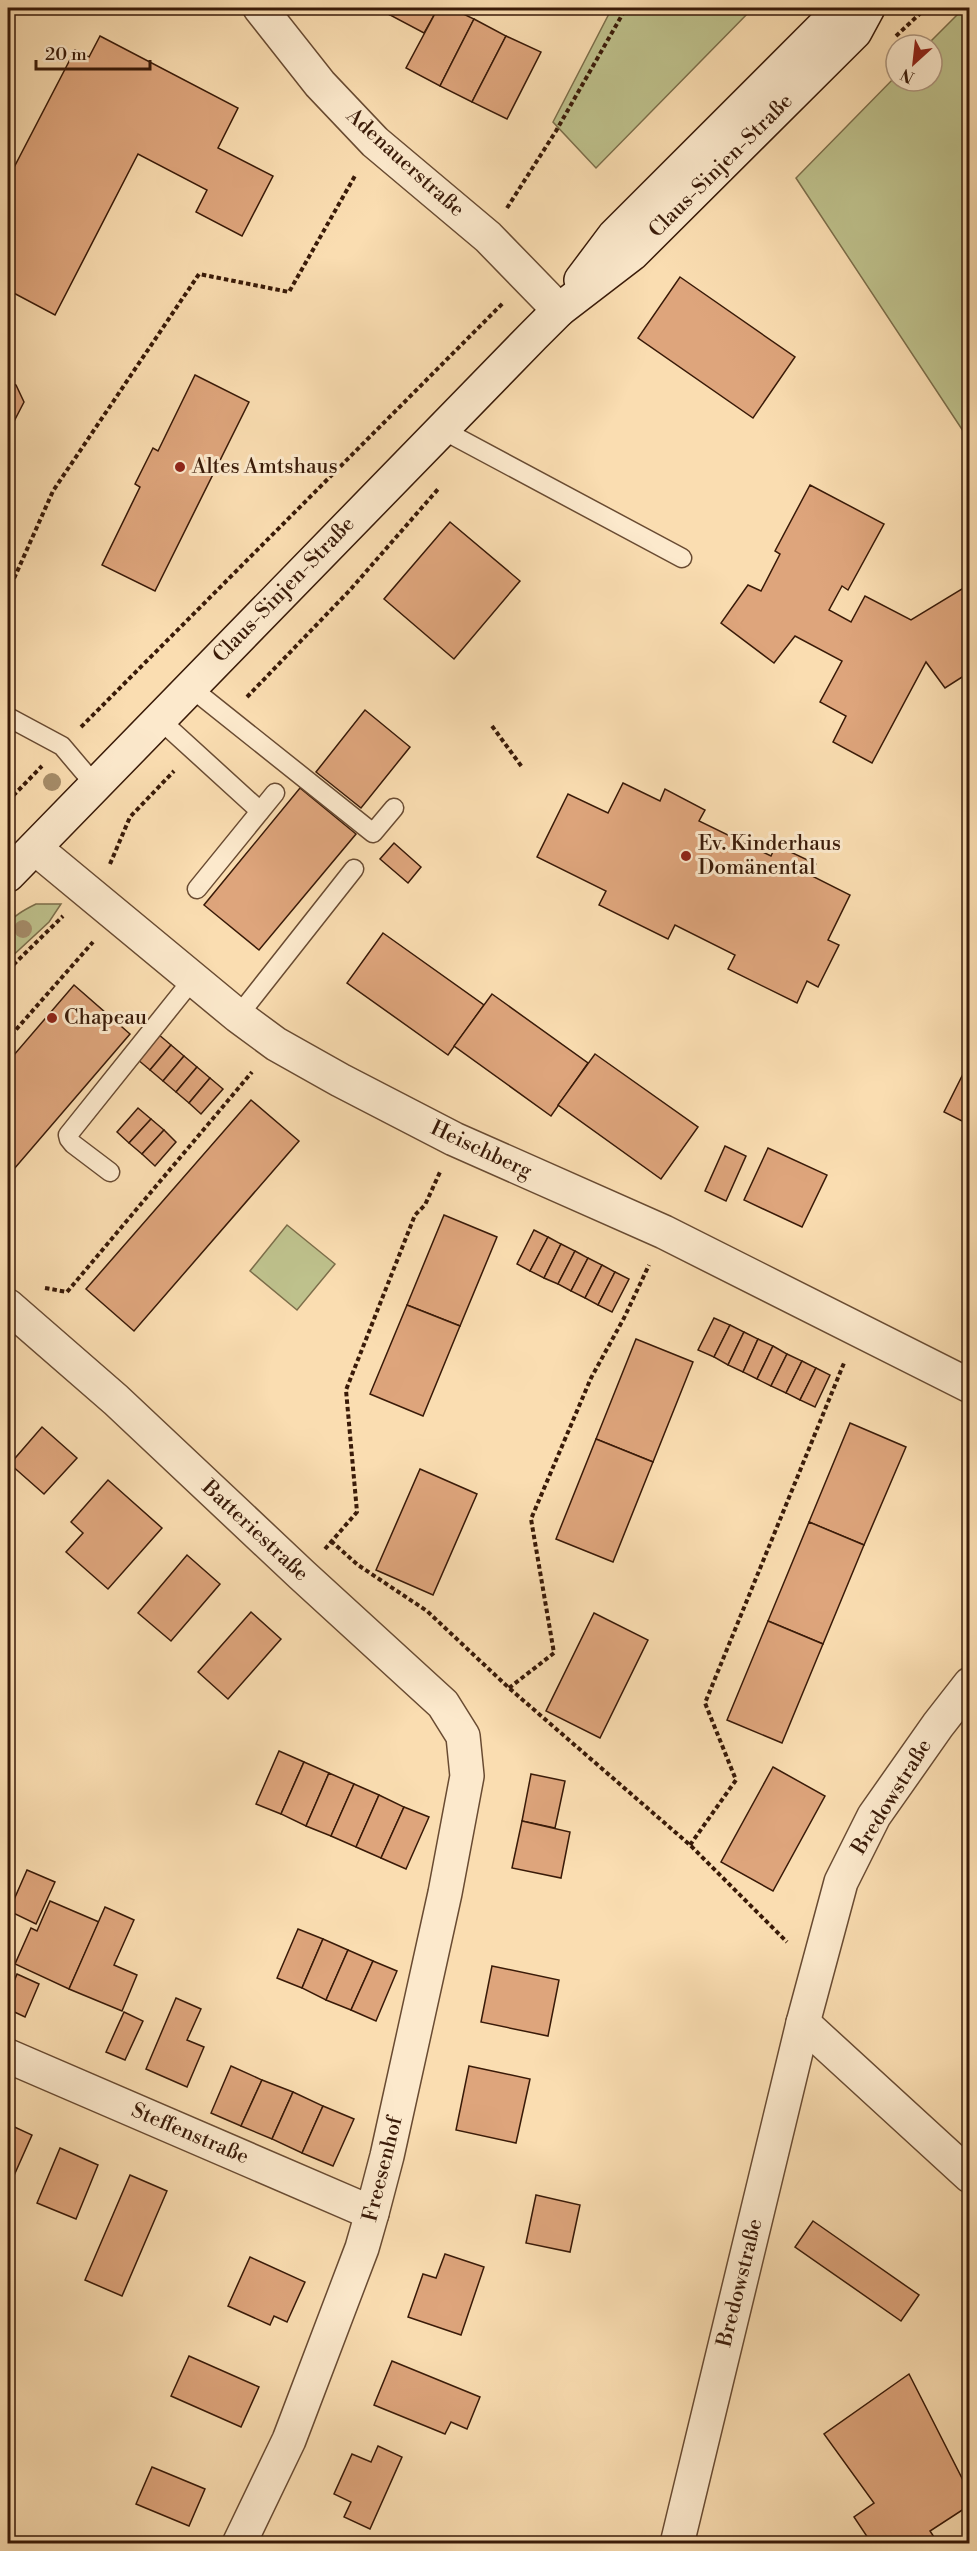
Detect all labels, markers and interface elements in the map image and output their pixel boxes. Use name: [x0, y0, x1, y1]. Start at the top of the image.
scale bar: [36, 33, 150, 71]
north arrow: [884, 33, 944, 93]
text: 20 m: [45, 43, 87, 66]
text: N: [897, 64, 918, 87]
street label: Claus-Sinjen-Straße: [644, 89, 798, 243]
street label: Adenauerstraße: [340, 102, 470, 223]
place label: Altes Amtshaus: [191, 454, 338, 480]
marker: Altes Amtshaus: [173, 460, 187, 474]
street label: Claus-Sinjen-Straße: [208, 512, 360, 668]
place label: Ev. Kinderhaus Domänental: [698, 831, 841, 881]
marker: Ev. Kinderhaus Domänental: [679, 849, 693, 863]
place label: Chapeau: [64, 1005, 147, 1031]
marker: Chapeau: [45, 1011, 59, 1025]
street label: Heischberg: [426, 1115, 536, 1185]
street label: Batteriestraße: [195, 1474, 314, 1587]
street label: Bredowstraße: [846, 1734, 938, 1860]
street label: Steffenstraße: [127, 2098, 253, 2170]
street label: Freesenhof: [357, 2112, 409, 2224]
street label: Bredowstraße: [711, 2216, 768, 2351]

